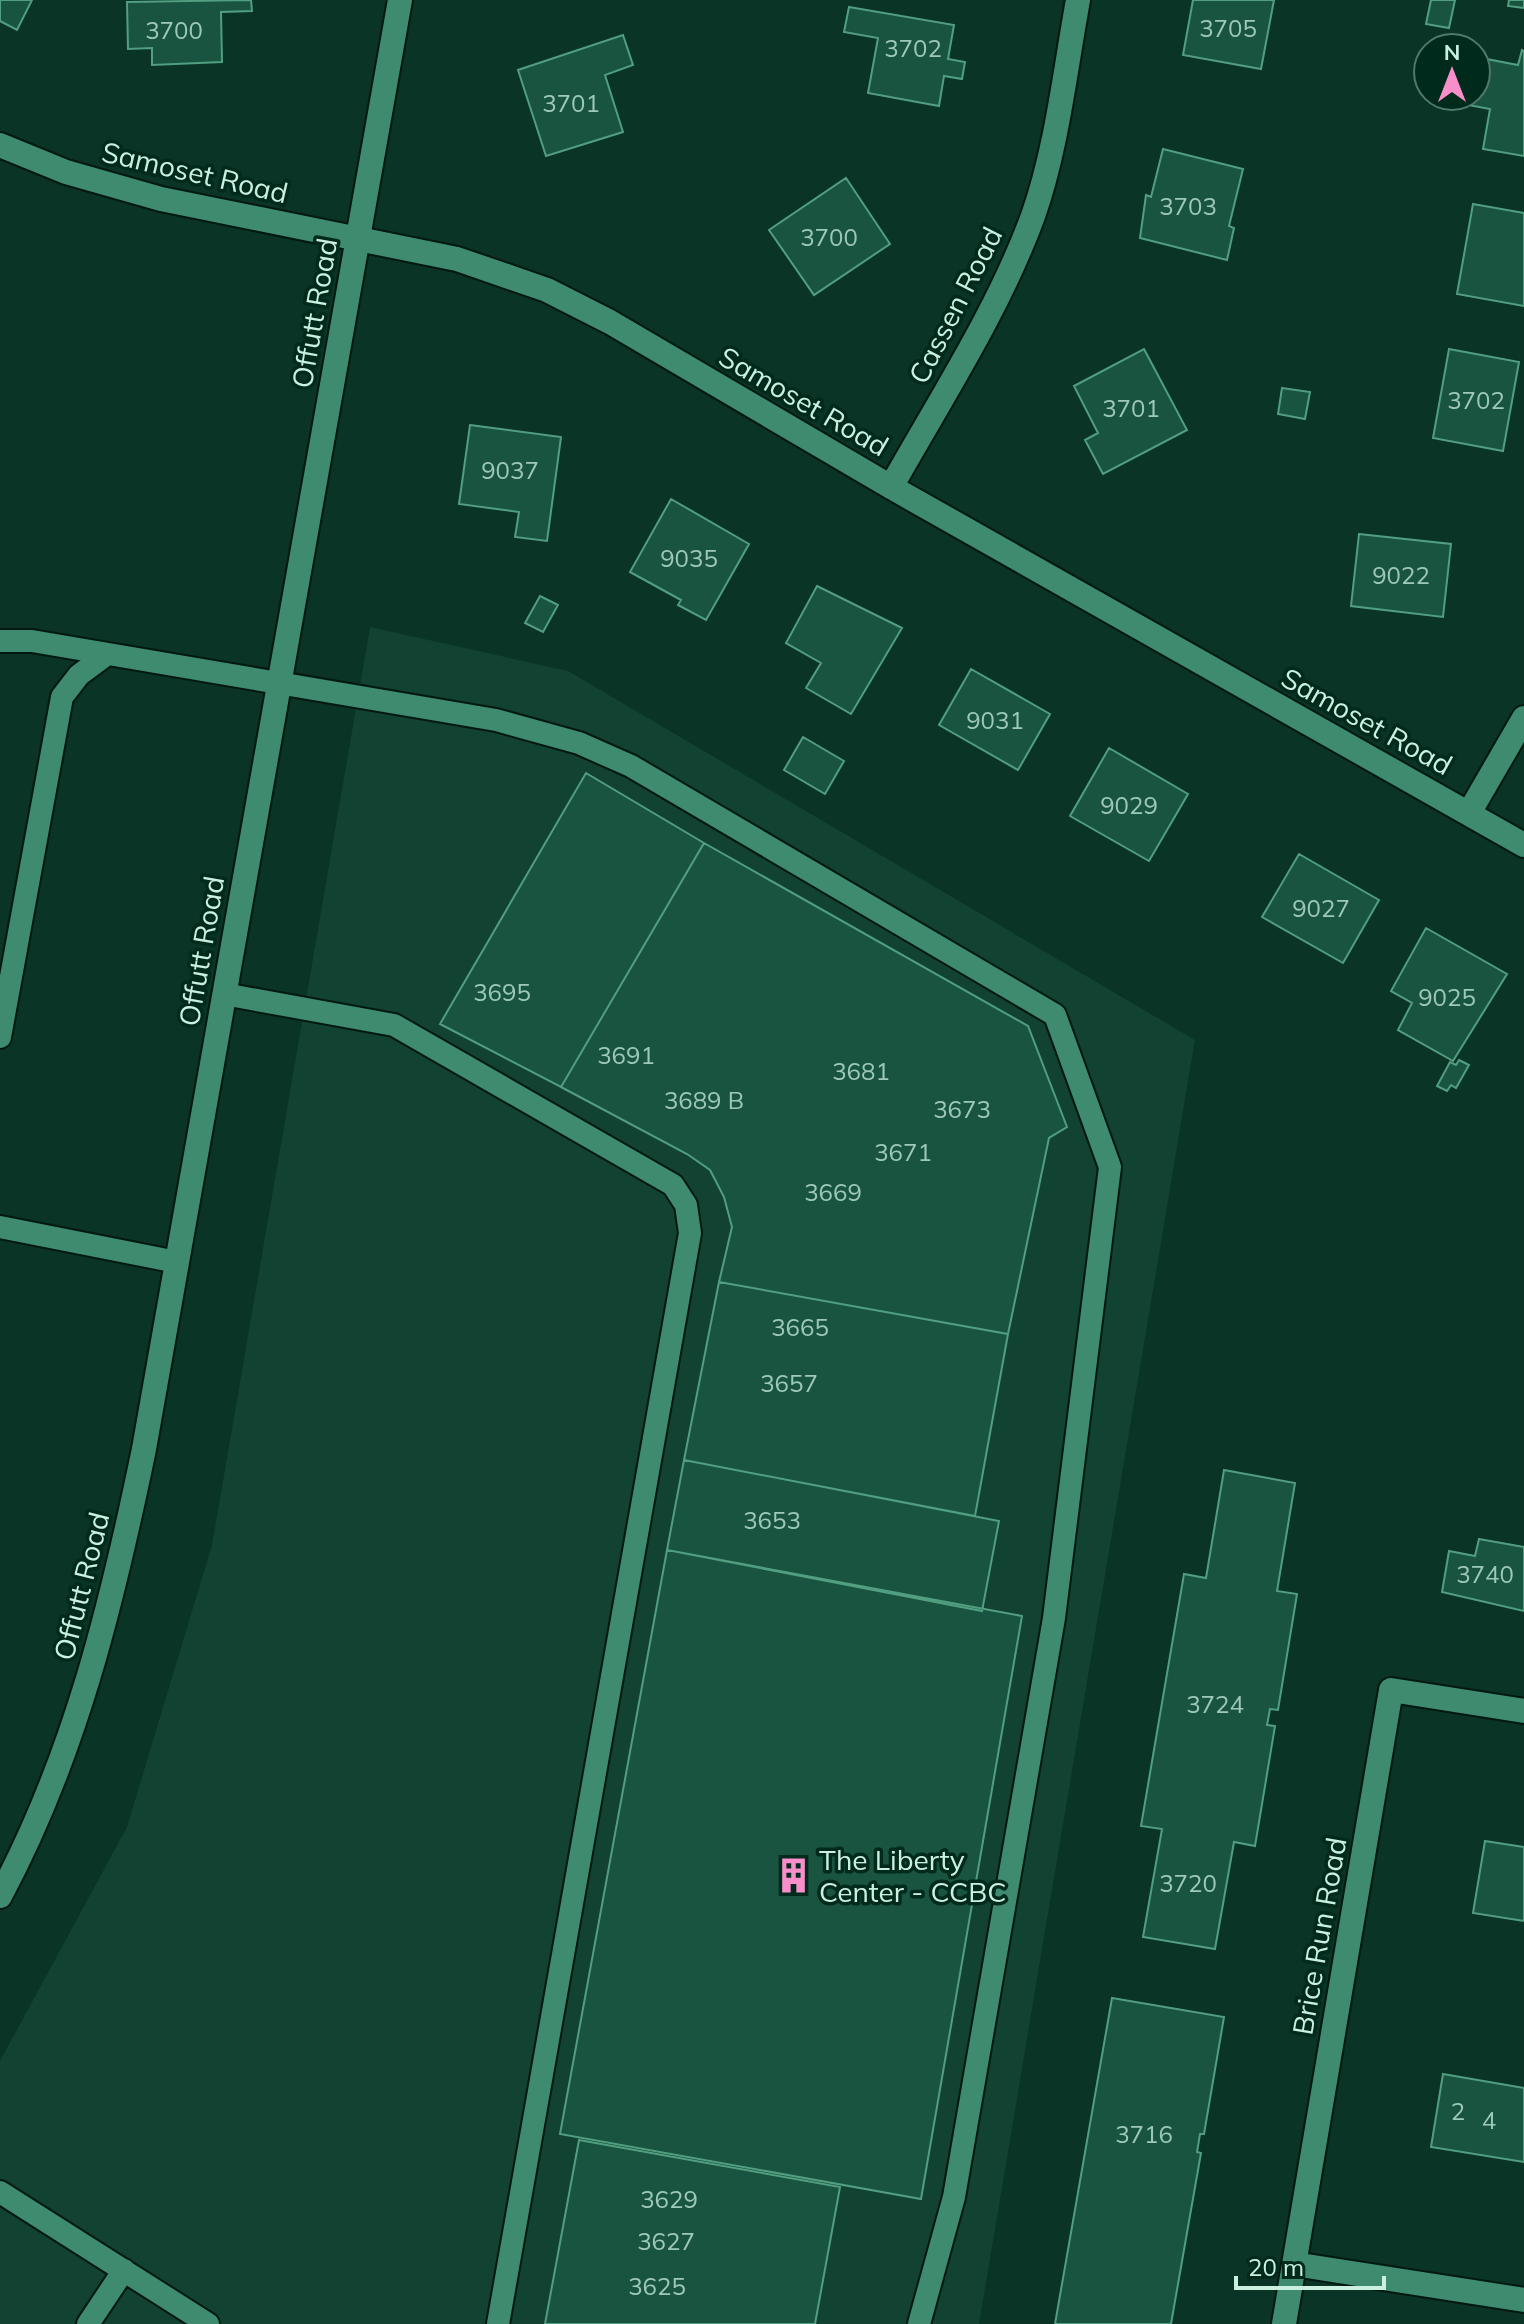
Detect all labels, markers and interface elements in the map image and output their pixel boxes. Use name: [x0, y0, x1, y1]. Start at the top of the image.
house number: 3705: [1199, 13, 1257, 43]
house number: 3700: [145, 15, 203, 45]
north arrow: [1412, 32, 1492, 112]
house number: 3702: [884, 33, 942, 63]
text: N: [1444, 38, 1460, 66]
house number: 3701: [542, 88, 600, 118]
street label: Samoset Road: [99, 134, 291, 210]
house number: 3703: [1159, 191, 1217, 221]
street label: Cassen Road: [901, 221, 1009, 389]
house number: 3700: [800, 222, 858, 252]
street label: Offutt Road: [284, 235, 344, 391]
street label: Samoset Road: [713, 338, 895, 464]
house number: 3702: [1447, 385, 1505, 415]
house number: 3701: [1102, 393, 1160, 423]
house number: 9037: [481, 455, 539, 485]
house number: 9035: [660, 543, 718, 573]
house number: 9022: [1372, 560, 1430, 590]
street label: Samoset Road: [1276, 660, 1458, 782]
house number: 9031: [966, 705, 1024, 735]
house number: 9029: [1100, 790, 1158, 820]
street label: Offutt Road: [171, 873, 231, 1029]
house number: 9027: [1292, 893, 1350, 923]
house number: 3695: [473, 977, 531, 1007]
house number: 9025: [1418, 982, 1476, 1012]
house number: 3691: [597, 1040, 655, 1070]
house number: 3681: [832, 1056, 890, 1086]
house number: 3689 B: [664, 1085, 744, 1115]
house number: 3673: [933, 1094, 991, 1124]
house number: 3671: [874, 1137, 932, 1167]
house number: 3669: [804, 1177, 862, 1207]
house number: 3665: [771, 1312, 829, 1342]
house number: 3657: [760, 1368, 818, 1398]
house number: 3653: [743, 1505, 801, 1535]
street label: Offutt Road: [46, 1508, 116, 1664]
house number: 3740: [1456, 1559, 1514, 1589]
house number: 3724: [1186, 1689, 1244, 1719]
street label: Brice Run Road: [1284, 1835, 1354, 2037]
place label: The Liberty Center - CCBC: [819, 1842, 1006, 1909]
building icon: The Liberty Center - CCBC: [774, 1856, 812, 1894]
house number: 3720: [1159, 1868, 1217, 1898]
house number: 2: [1451, 2096, 1465, 2126]
house number: 4: [1482, 2105, 1496, 2135]
house number: 3716: [1115, 2119, 1173, 2149]
house number: 3629: [640, 2184, 698, 2214]
house number: 3627: [637, 2226, 695, 2256]
scale bar: [1236, 2240, 1384, 2290]
text: 20 m: [1248, 2252, 1304, 2282]
house number: 3625: [628, 2271, 686, 2301]

